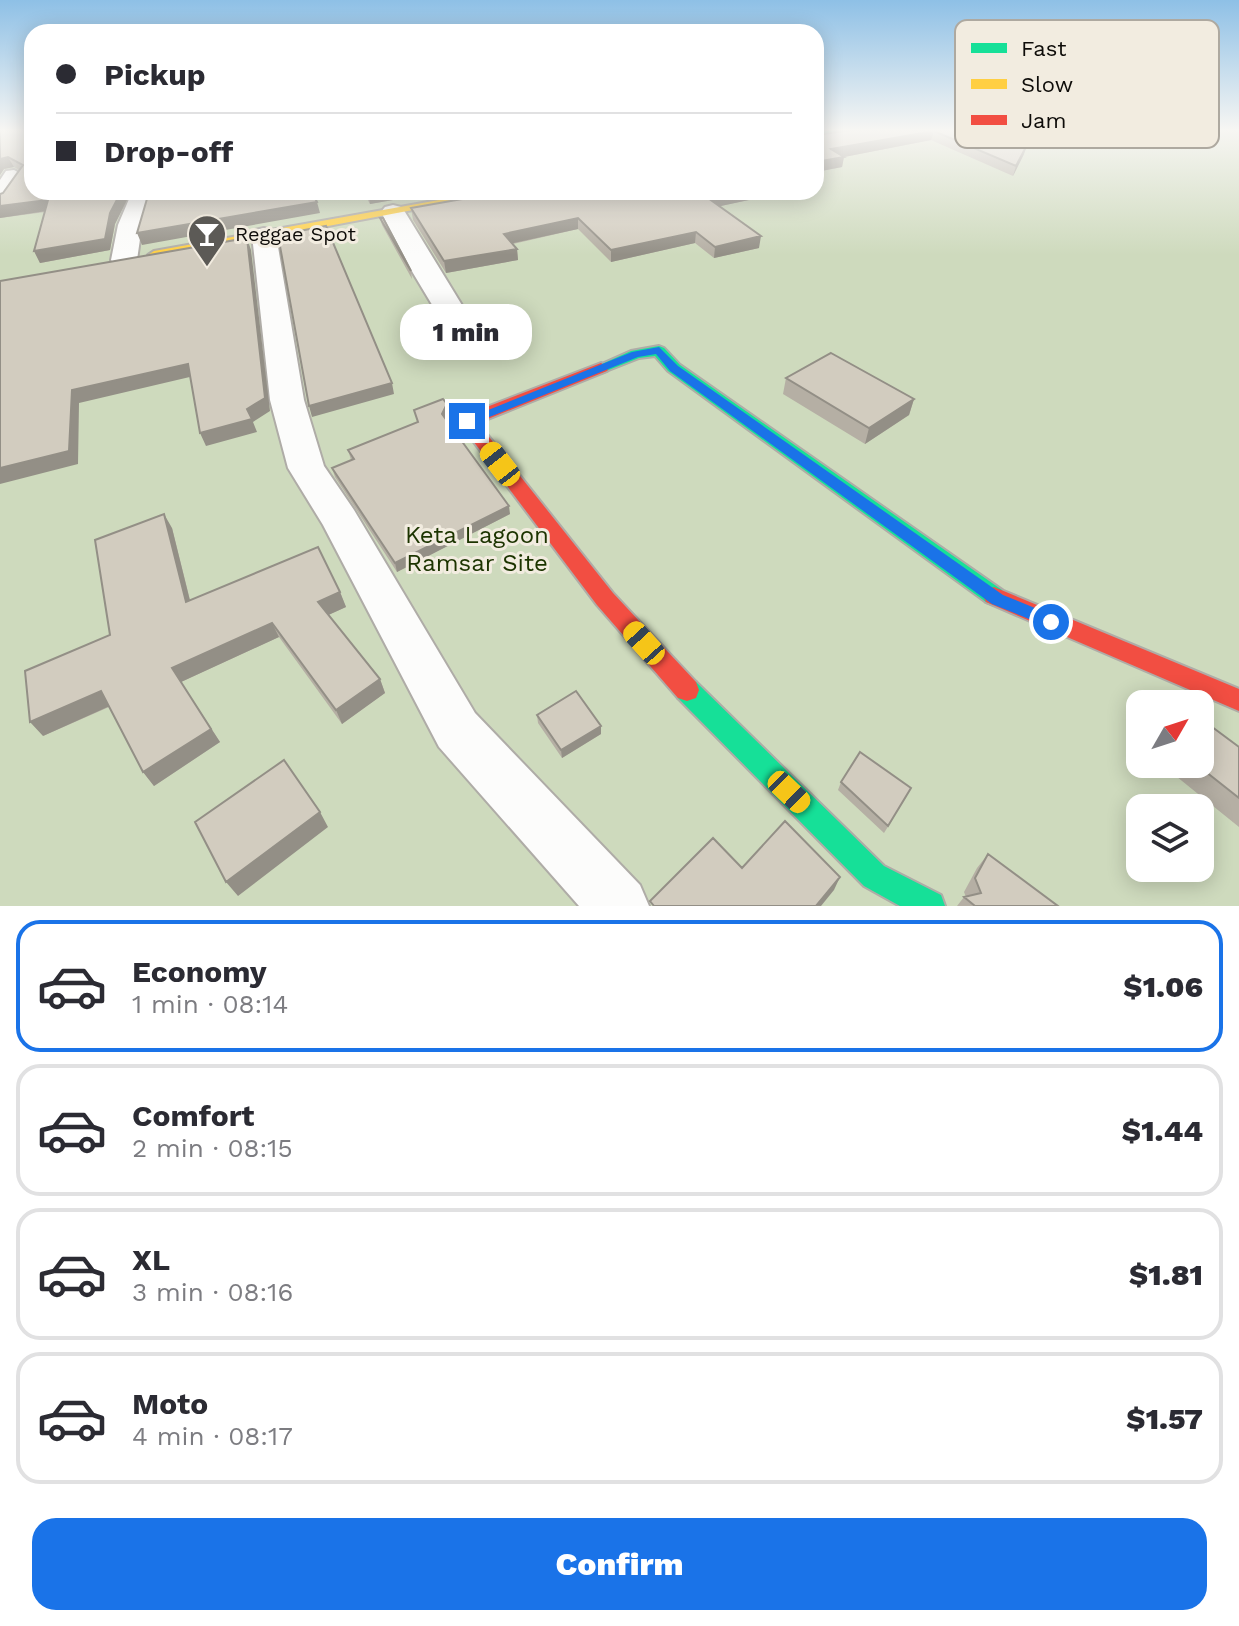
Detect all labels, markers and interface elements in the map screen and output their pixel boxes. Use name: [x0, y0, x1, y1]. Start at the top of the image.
legend: [955, 20, 1219, 148]
text: Fast: [1021, 36, 1067, 61]
text: Pickup: [104, 57, 206, 92]
text: Slow: [1021, 72, 1073, 97]
text: Jam: [1021, 108, 1066, 133]
text: Drop-off: [104, 134, 233, 169]
bar icon: Reggae Spot: [186, 213, 228, 268]
place label: Reggae Spot: [235, 222, 357, 246]
callout: 1 min: [401, 305, 533, 361]
text: 1 min: [433, 317, 499, 347]
route end: [449, 403, 485, 439]
car: [476, 438, 524, 490]
park label: Keta Lagoon Ramsar Site: [405, 521, 549, 577]
route start: [1033, 604, 1069, 640]
car: [619, 617, 669, 669]
north arrow: [1126, 690, 1214, 778]
map controls: [1126, 690, 1214, 882]
car: [763, 767, 815, 817]
button: layers: [1126, 794, 1214, 882]
icon: car: [36, 950, 108, 1022]
text: Economy: [132, 954, 267, 989]
text: $1.06: [1123, 969, 1203, 1004]
text: 1 min · 08:14: [132, 989, 288, 1019]
icon: car: [36, 1094, 108, 1166]
text: Comfort: [132, 1098, 254, 1133]
text: $1.44: [1122, 1113, 1203, 1148]
text: 2 min · 08:15: [132, 1133, 293, 1163]
icon: car: [36, 1238, 108, 1310]
text: XL: [132, 1242, 170, 1277]
text: $1.81: [1129, 1257, 1203, 1292]
text: 3 min · 08:16: [132, 1277, 293, 1307]
icon: car: [36, 1382, 108, 1454]
text: Moto: [132, 1386, 208, 1421]
text: $1.57: [1126, 1401, 1203, 1436]
text: 4 min · 08:17: [132, 1421, 293, 1451]
button: Confirm: [32, 1518, 1207, 1610]

